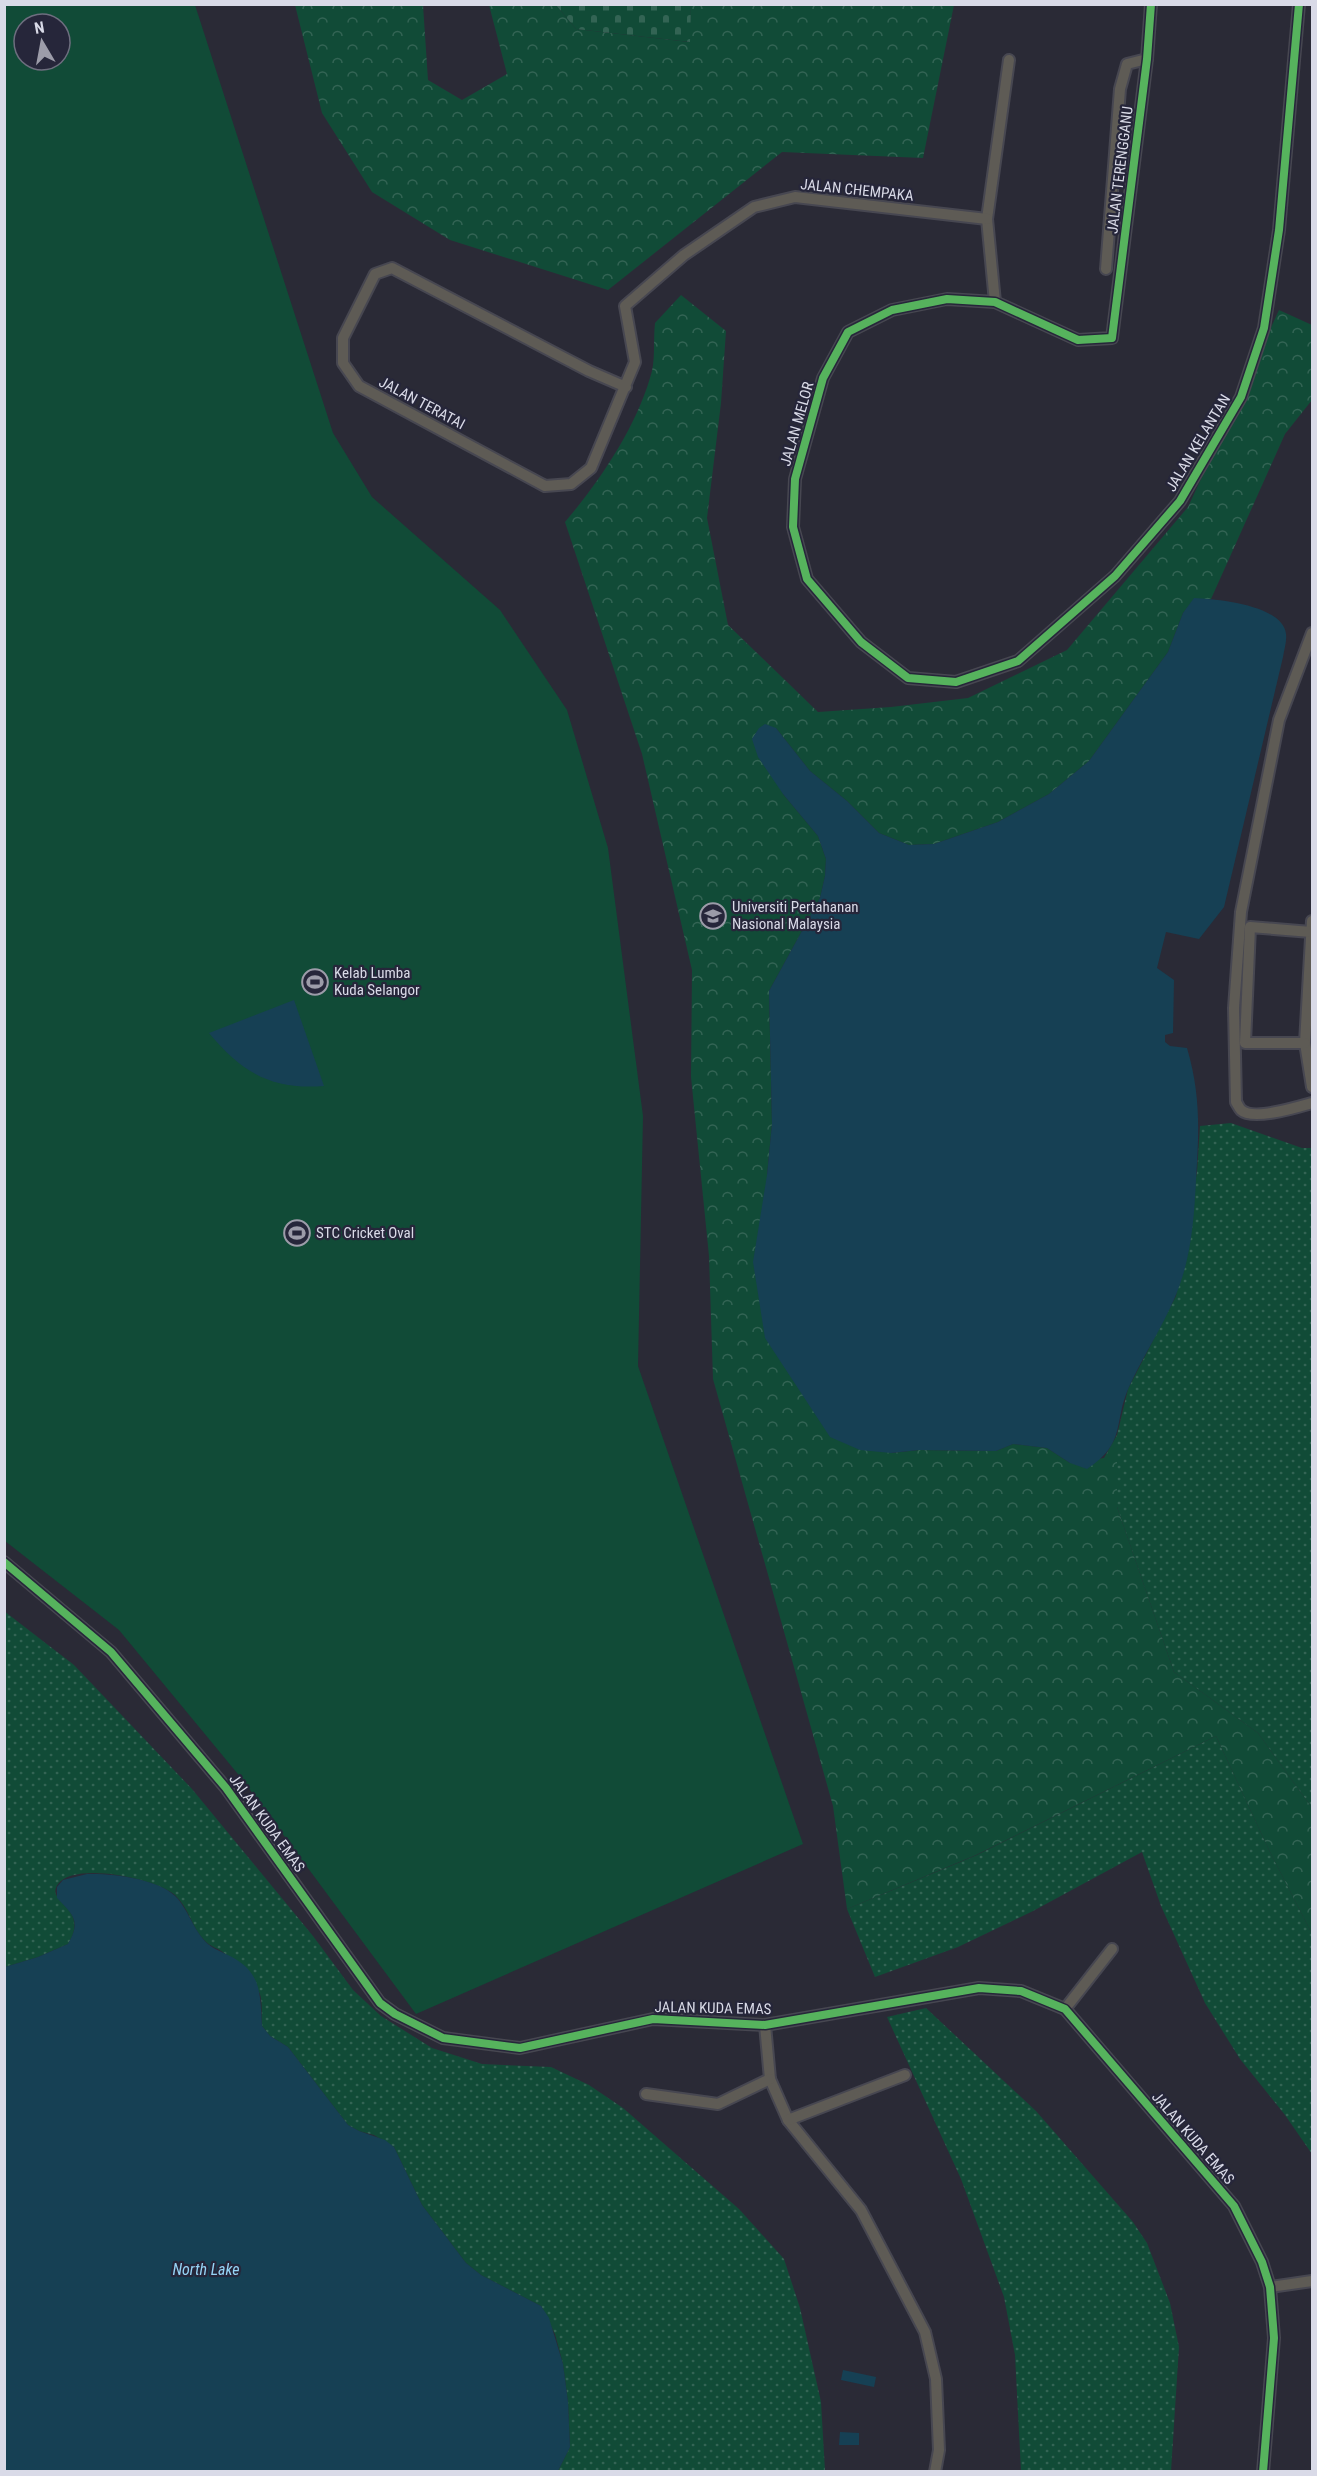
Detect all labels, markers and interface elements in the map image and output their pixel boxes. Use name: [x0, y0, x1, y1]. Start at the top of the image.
north arrow: [12, 12, 72, 72]
text: N: [33, 18, 46, 38]
street label: JALAN TERENGGANU: [1103, 105, 1137, 235]
street label: JALAN CHEMPAKA: [799, 175, 915, 205]
street label: JALAN TERATAI: [376, 373, 468, 433]
street label: JALAN MELOR: [776, 380, 818, 468]
street label: JALAN KELANTAN: [1162, 391, 1234, 495]
place label: Universiti Pertahanan Nasional Malaysia: [732, 898, 859, 933]
school or university icon: Universiti Pertahanan Nasional Malaysia: [698, 901, 728, 931]
place label: Kelab Lumba Kuda Selangor: [334, 964, 420, 999]
sports icon: Kelab Lumba Kuda Selangor: [300, 967, 330, 997]
sports icon: STC Cricket Oval: [282, 1218, 312, 1248]
place label: STC Cricket Oval: [316, 1224, 414, 1242]
street label: JALAN KUDA EMAS: [225, 1770, 309, 1876]
street label: JALAN KUDA EMAS: [654, 1998, 772, 2018]
street label: JALAN KUDA EMAS: [1148, 2088, 1238, 2188]
water label: North Lake: [172, 2260, 240, 2279]

